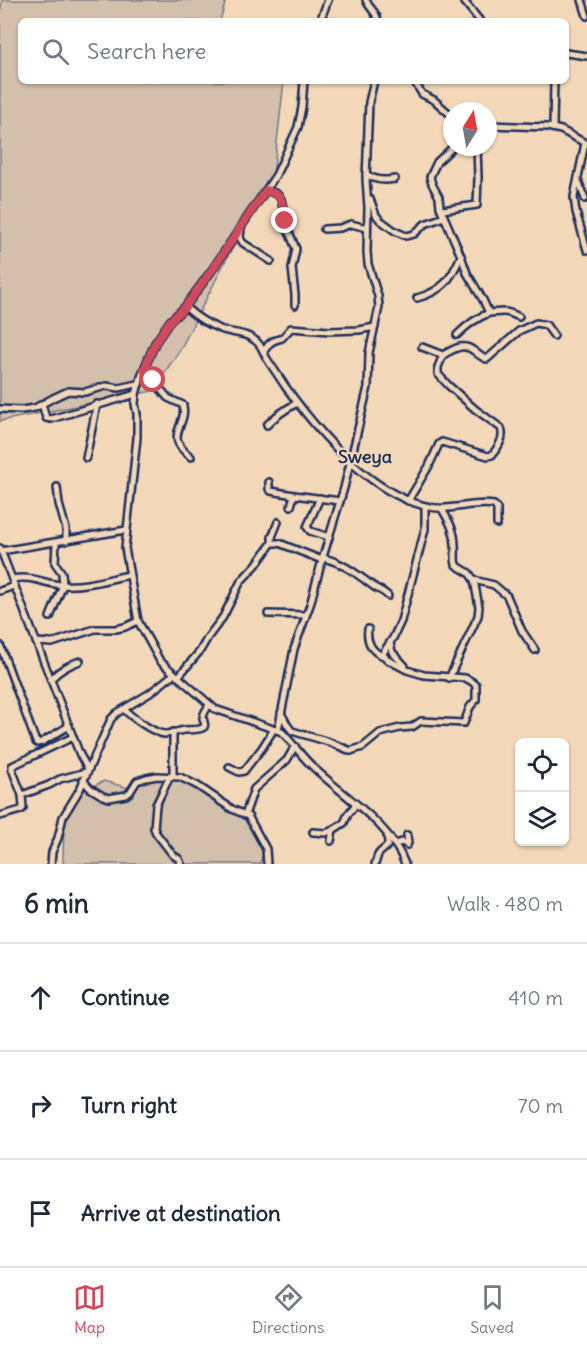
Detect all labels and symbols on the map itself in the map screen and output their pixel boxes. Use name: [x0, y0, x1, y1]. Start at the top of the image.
north arrow: [443, 102, 497, 156]
route end: [271, 207, 297, 233]
route start: [139, 366, 165, 392]
district label: Sweya: [338, 445, 392, 468]

